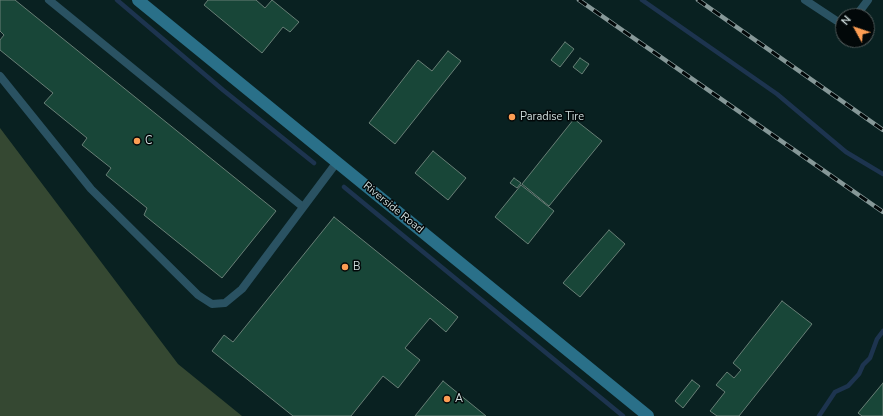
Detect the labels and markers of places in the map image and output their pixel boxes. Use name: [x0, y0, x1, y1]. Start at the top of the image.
place label: Paradise Tire: [520, 110, 584, 124]
marker: Paradise Tire: [507, 112, 517, 122]
place label: C: [145, 134, 152, 148]
marker: C: [132, 136, 142, 146]
place label: B: [353, 260, 360, 274]
marker: B: [340, 262, 350, 272]
place label: A: [455, 392, 463, 406]
marker: A: [442, 394, 452, 404]

